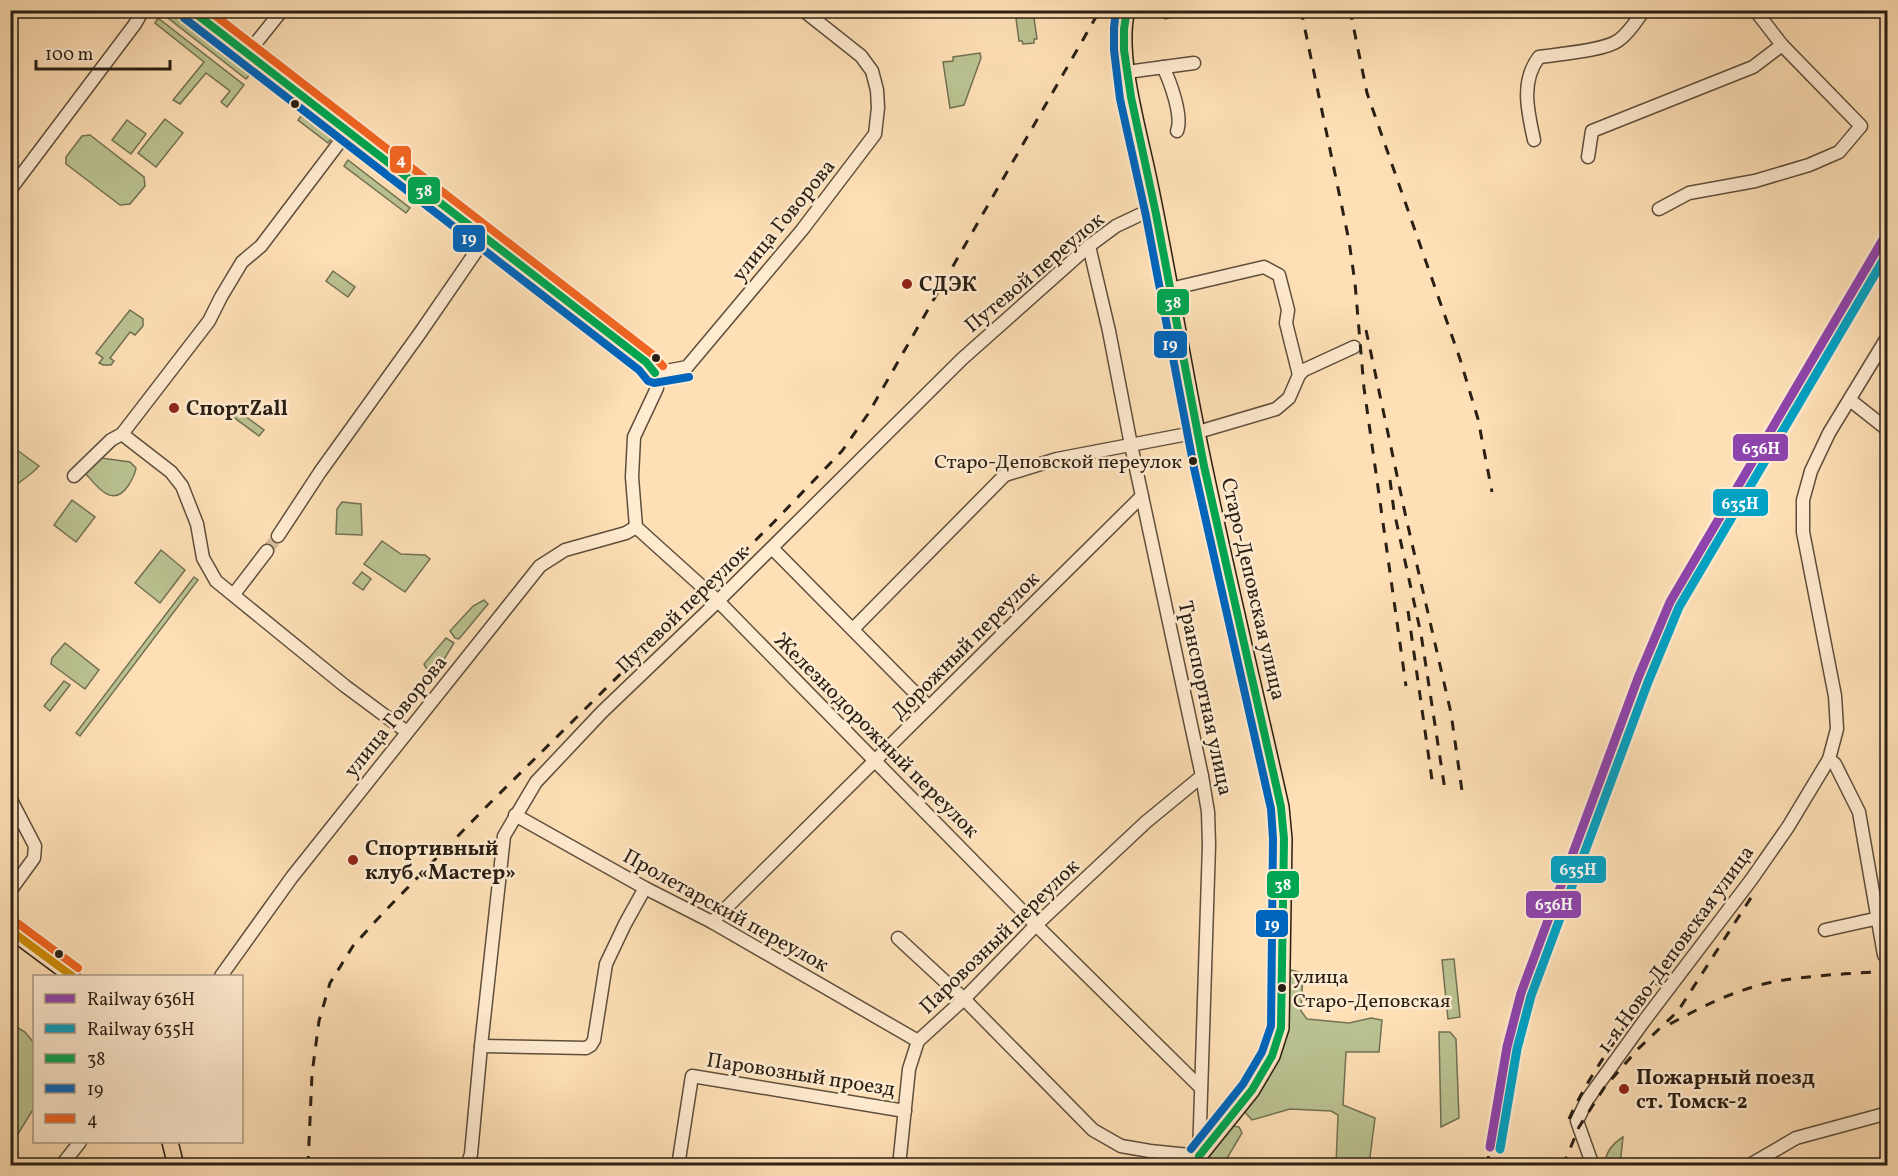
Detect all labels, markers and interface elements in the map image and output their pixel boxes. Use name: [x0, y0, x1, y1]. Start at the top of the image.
scale bar: [36, 33, 170, 71]
text: 100 m: [45, 43, 94, 68]
unlabelled marker: [289, 98, 301, 110]
line badge: 4: [389, 145, 412, 174]
text: 4: [396, 150, 406, 172]
street label: улица Говорова: [726, 153, 843, 288]
line badge: 38: [407, 176, 441, 205]
text: 38: [416, 181, 432, 203]
street label: Путевой переулок: [959, 206, 1111, 340]
line badge: 19: [452, 224, 486, 253]
text: 19: [461, 229, 477, 251]
place label: СДЭК: [919, 271, 977, 300]
marker: СДЭК: [900, 277, 914, 291]
line badge: 38: [1156, 288, 1190, 316]
text: 38: [1165, 293, 1181, 315]
line badge: 19: [1153, 330, 1188, 359]
text: 19: [1162, 335, 1178, 357]
unlabelled marker: [650, 352, 662, 364]
place label: СпортZall: [186, 395, 288, 424]
marker: СпортZall: [167, 401, 181, 415]
line badge: 636Н: [1732, 433, 1789, 462]
text: 636Н: [1742, 439, 1780, 461]
place label: Старо-Деповской переулок: [934, 449, 1182, 477]
marker: Старо-Деповской переулок: [1187, 455, 1199, 467]
street label: Старо-Деповская улица: [1213, 475, 1292, 703]
line badge: 635Н: [1712, 488, 1769, 517]
text: 635Н: [1721, 494, 1759, 516]
street label: Путевой переулок: [610, 539, 756, 681]
street label: Дорожный переулок: [885, 565, 1047, 727]
street label: Транспортная улица: [1170, 598, 1239, 798]
street label: Железнодорожный переулок: [767, 627, 985, 845]
street label: улица Говорова: [338, 649, 455, 784]
place label: Спортивный клуб «Мастер»: [365, 835, 516, 888]
street label: 1-я Ново-Деповская улица: [1591, 840, 1762, 1060]
street label: Пролетарский переулок: [617, 843, 833, 980]
marker: Спортивный клуб «Мастер»: [346, 853, 360, 867]
street label: Паровозный переулок: [913, 853, 1087, 1021]
line badge: 635Н: [1550, 855, 1607, 884]
text: 635Н: [1559, 860, 1597, 882]
line badge: 38: [1266, 870, 1300, 899]
text: 38: [1275, 875, 1291, 897]
line badge: 636Н: [1525, 890, 1582, 919]
text: 636Н: [1535, 895, 1573, 917]
line badge: 19: [1255, 909, 1289, 938]
text: 19: [1264, 915, 1280, 937]
unlabelled marker: [53, 948, 65, 960]
place label: улица Старо-Деповская: [1293, 964, 1450, 1016]
legend: [33, 975, 243, 1143]
marker: улица Старо-Деповская: [1276, 982, 1288, 994]
text: Railway 636Н: [87, 988, 195, 1013]
text: Railway 635Н: [87, 1018, 195, 1043]
street label: Паровозный проезд: [704, 1046, 897, 1105]
text: 38: [87, 1048, 105, 1073]
place label: Пожарный поезд ст. Томск-2: [1636, 1064, 1815, 1117]
text: 19: [87, 1078, 103, 1103]
marker: Пожарный поезд ст. Томск-2: [1617, 1082, 1631, 1096]
text: 4: [87, 1108, 98, 1133]

